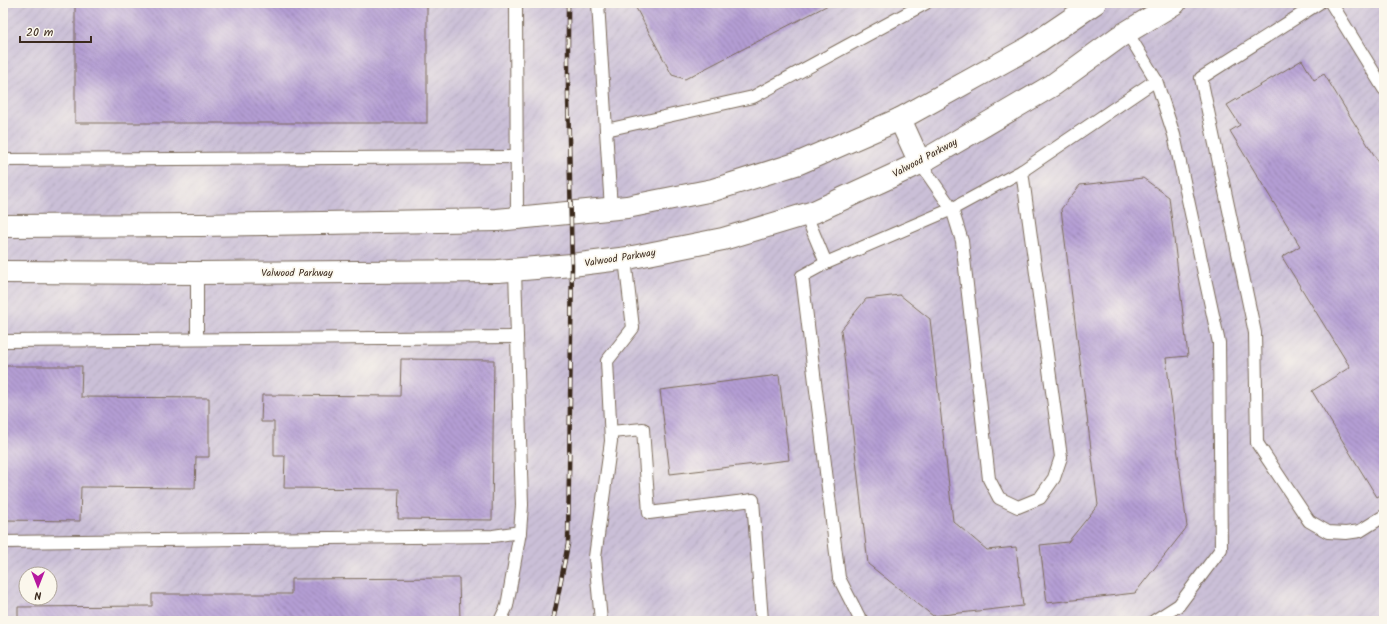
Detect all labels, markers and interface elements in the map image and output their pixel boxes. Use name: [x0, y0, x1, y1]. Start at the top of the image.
scale bar: [20, 18, 91, 44]
text: 20 m: [26, 23, 54, 42]
street label: Valwood Parkway: [890, 134, 961, 182]
street label: Valwood Parkway: [583, 244, 657, 271]
street label: Valwood Parkway: [261, 265, 333, 281]
north arrow: [18, 566, 58, 606]
text: N: [34, 586, 41, 604]

